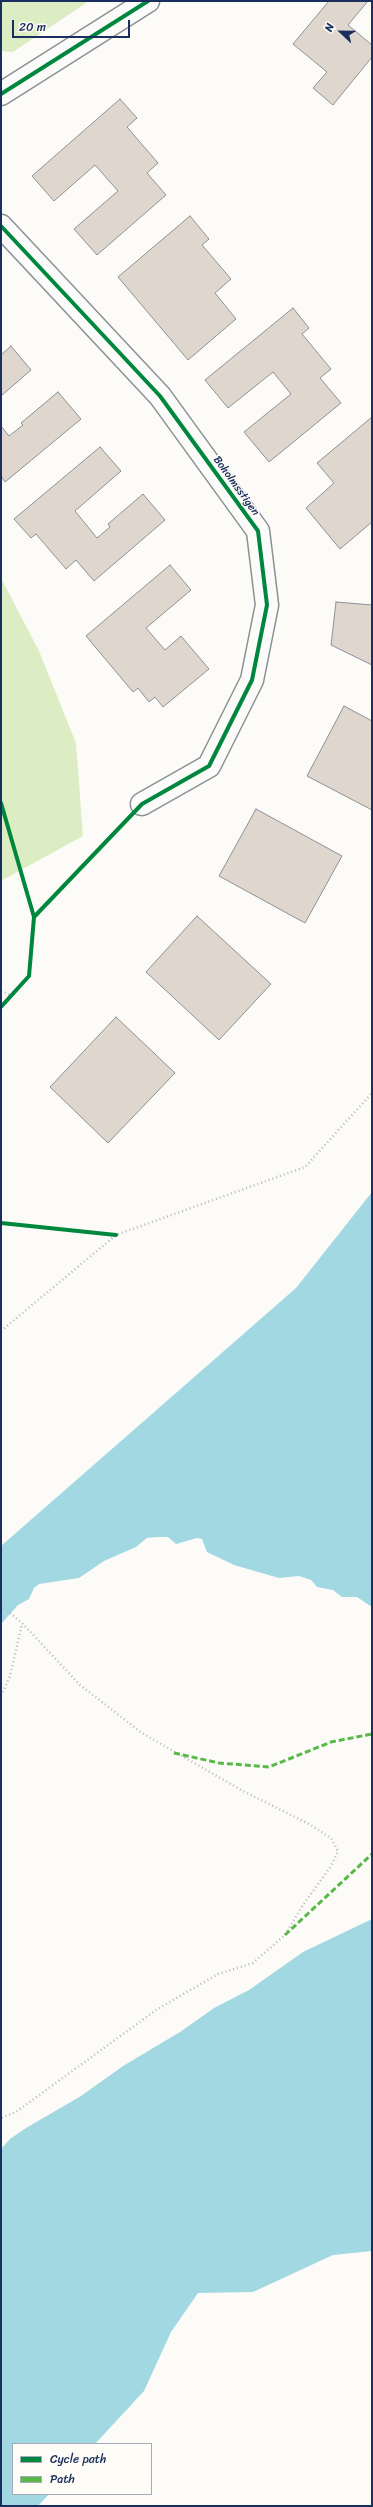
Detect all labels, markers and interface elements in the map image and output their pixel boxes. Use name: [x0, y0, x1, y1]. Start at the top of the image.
scale bar: [14, 12, 132, 38]
north arrow: [321, 12, 361, 52]
text: 20 m: [19, 16, 46, 38]
text: N: [319, 20, 340, 34]
street label: Boholmsstigen: [210, 454, 262, 518]
legend: [12, 2443, 152, 2495]
text: Cycle path: [50, 2448, 106, 2470]
text: Path: [50, 2468, 75, 2490]

